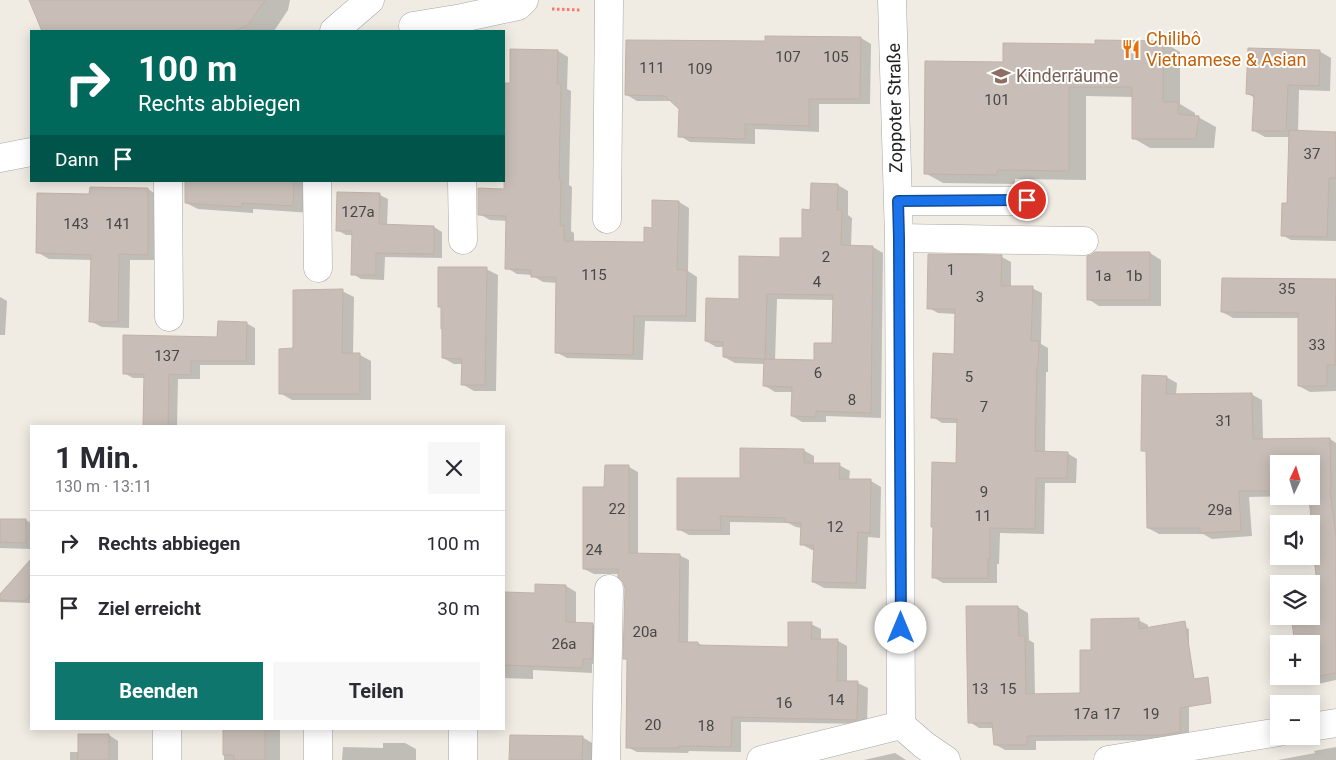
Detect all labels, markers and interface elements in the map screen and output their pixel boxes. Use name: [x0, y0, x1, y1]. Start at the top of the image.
place label: Chilibô Vietnamese & Asian: [1146, 28, 1306, 70]
restaurant icon: Chilibô Vietnamese & Asian: [1120, 38, 1142, 60]
street label: Zoppoter Straße: [883, 43, 906, 173]
house number: 107: [775, 48, 801, 66]
house number: 105: [823, 48, 849, 66]
text: 100 m: [138, 49, 237, 90]
icon: right: [55, 50, 120, 115]
house number: 111: [639, 59, 665, 77]
house number: 109: [687, 60, 713, 78]
school or university icon: Kinderräume: [990, 65, 1012, 87]
place label: Kinderräume: [1016, 65, 1118, 86]
text: Rechts abbiegen: [138, 91, 301, 116]
house number: 101: [984, 91, 1010, 109]
icon: arrive: [109, 145, 137, 173]
house number: 37: [1304, 145, 1320, 163]
text: Dann: [55, 148, 99, 171]
pin: [1006, 179, 1048, 221]
icon: arrive: [1013, 186, 1041, 214]
house number: 127a: [341, 203, 375, 221]
house number: 143: [63, 215, 89, 233]
house number: 141: [105, 215, 131, 233]
house number: 2: [822, 248, 830, 266]
house number: 1: [947, 261, 955, 279]
house number: 115: [581, 266, 607, 284]
house number: 1a: [1095, 267, 1111, 285]
house number: 1b: [1126, 267, 1142, 285]
house number: 4: [813, 273, 822, 291]
house number: 35: [1279, 280, 1295, 298]
house number: 3: [976, 288, 984, 306]
house number: 33: [1309, 336, 1325, 354]
house number: 137: [154, 347, 180, 365]
house number: 6: [814, 364, 822, 382]
house number: 5: [965, 368, 973, 386]
house number: 8: [848, 391, 856, 409]
house number: 7: [980, 398, 988, 416]
house number: 31: [1216, 412, 1232, 430]
text: 1 Min.: [55, 440, 139, 475]
button: close: [428, 442, 480, 494]
north arrow: [1270, 455, 1320, 505]
map controls: [1270, 455, 1320, 745]
text: 130 m · 13:11: [55, 477, 152, 496]
house number: 9: [980, 483, 988, 501]
house number: 22: [609, 500, 625, 518]
house number: 29a: [1207, 501, 1233, 519]
house number: 11: [975, 507, 991, 525]
button: sound: [1270, 515, 1320, 565]
house number: 12: [827, 518, 843, 536]
icon: right: [55, 529, 83, 557]
text: Rechts abbiegen: [98, 532, 240, 555]
text: 100 m: [427, 532, 480, 555]
house number: 24: [586, 541, 603, 559]
button: layers: [1270, 575, 1320, 625]
icon: arrive: [55, 594, 83, 622]
text: Ziel erreicht: [98, 597, 201, 620]
text: 30 m: [437, 597, 480, 620]
position arrow: [874, 601, 926, 653]
house number: 20a: [632, 623, 658, 641]
house number: 26a: [551, 635, 577, 653]
button: +: [1270, 635, 1320, 685]
button: Beenden: [55, 662, 263, 720]
button: Teilen: [273, 662, 480, 720]
house number: 13: [972, 680, 988, 698]
house number: 15: [1000, 680, 1016, 698]
house number: 14: [828, 691, 845, 709]
house number: 16: [776, 694, 792, 712]
button: −: [1270, 695, 1320, 745]
house number: 17a: [1073, 705, 1099, 723]
house number: 17: [1104, 705, 1120, 723]
house number: 19: [1143, 705, 1159, 723]
house number: 20: [645, 716, 661, 734]
house number: 18: [698, 717, 714, 735]

